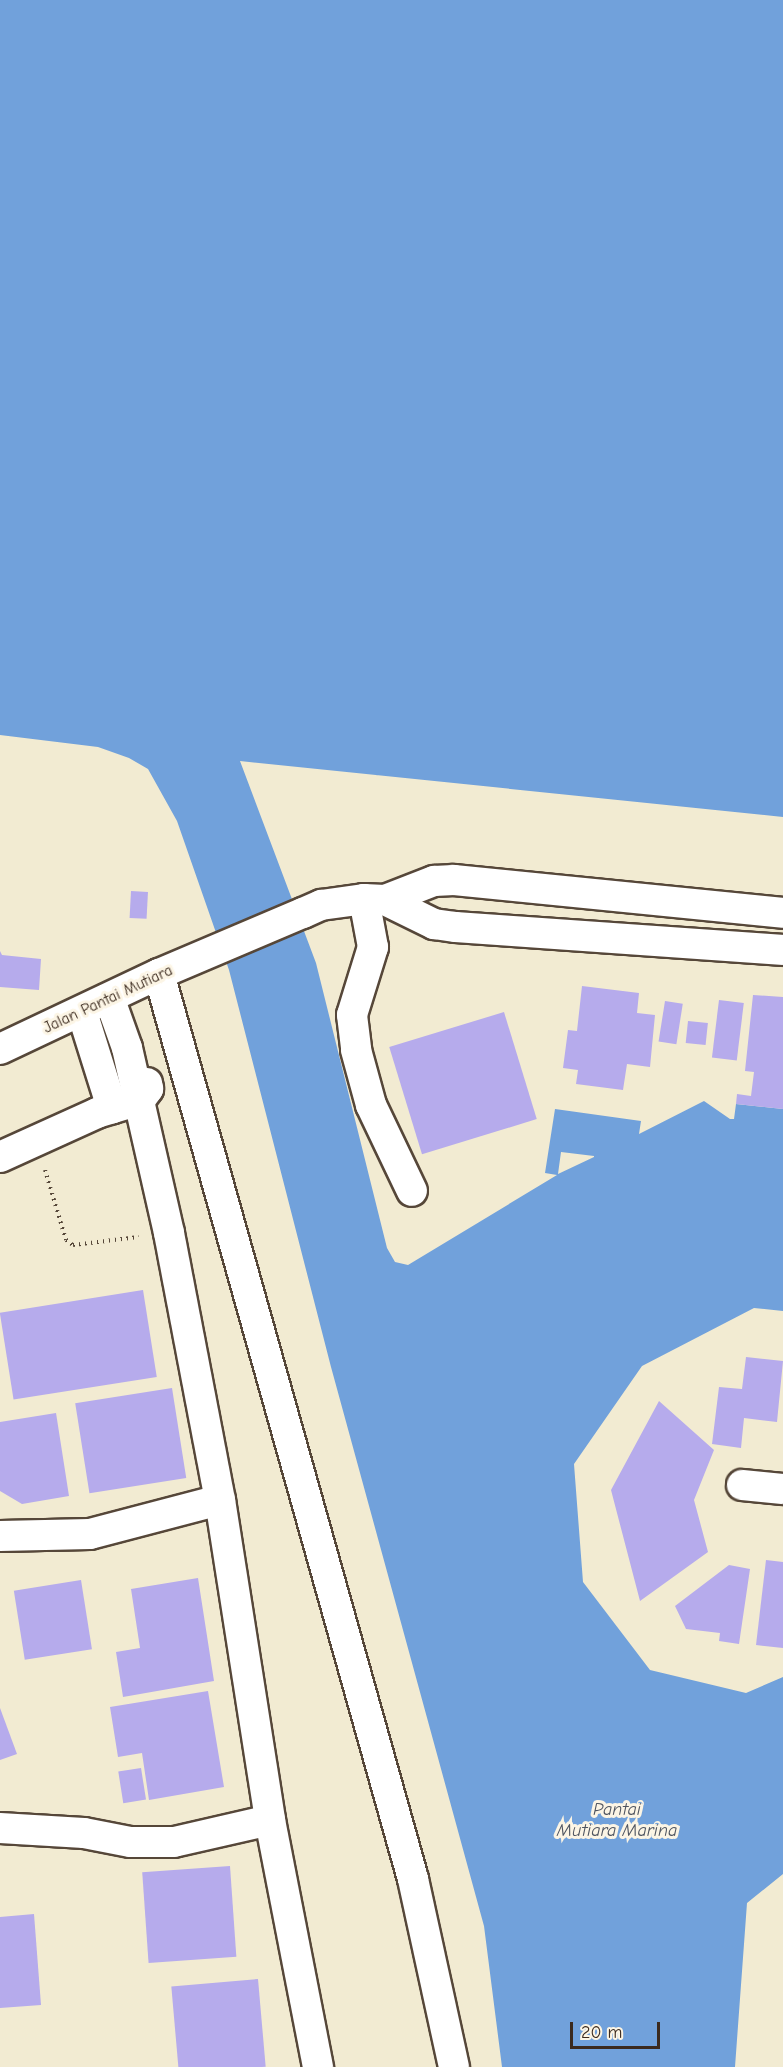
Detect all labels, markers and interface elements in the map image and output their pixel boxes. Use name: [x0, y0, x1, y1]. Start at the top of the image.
street label: Jalan Pantai Mutiara: [40, 961, 176, 1037]
water label: Pantai Mutiara Marina: [557, 1800, 677, 1842]
scale bar: [573, 2010, 663, 2048]
text: 20 m: [581, 2022, 622, 2043]

